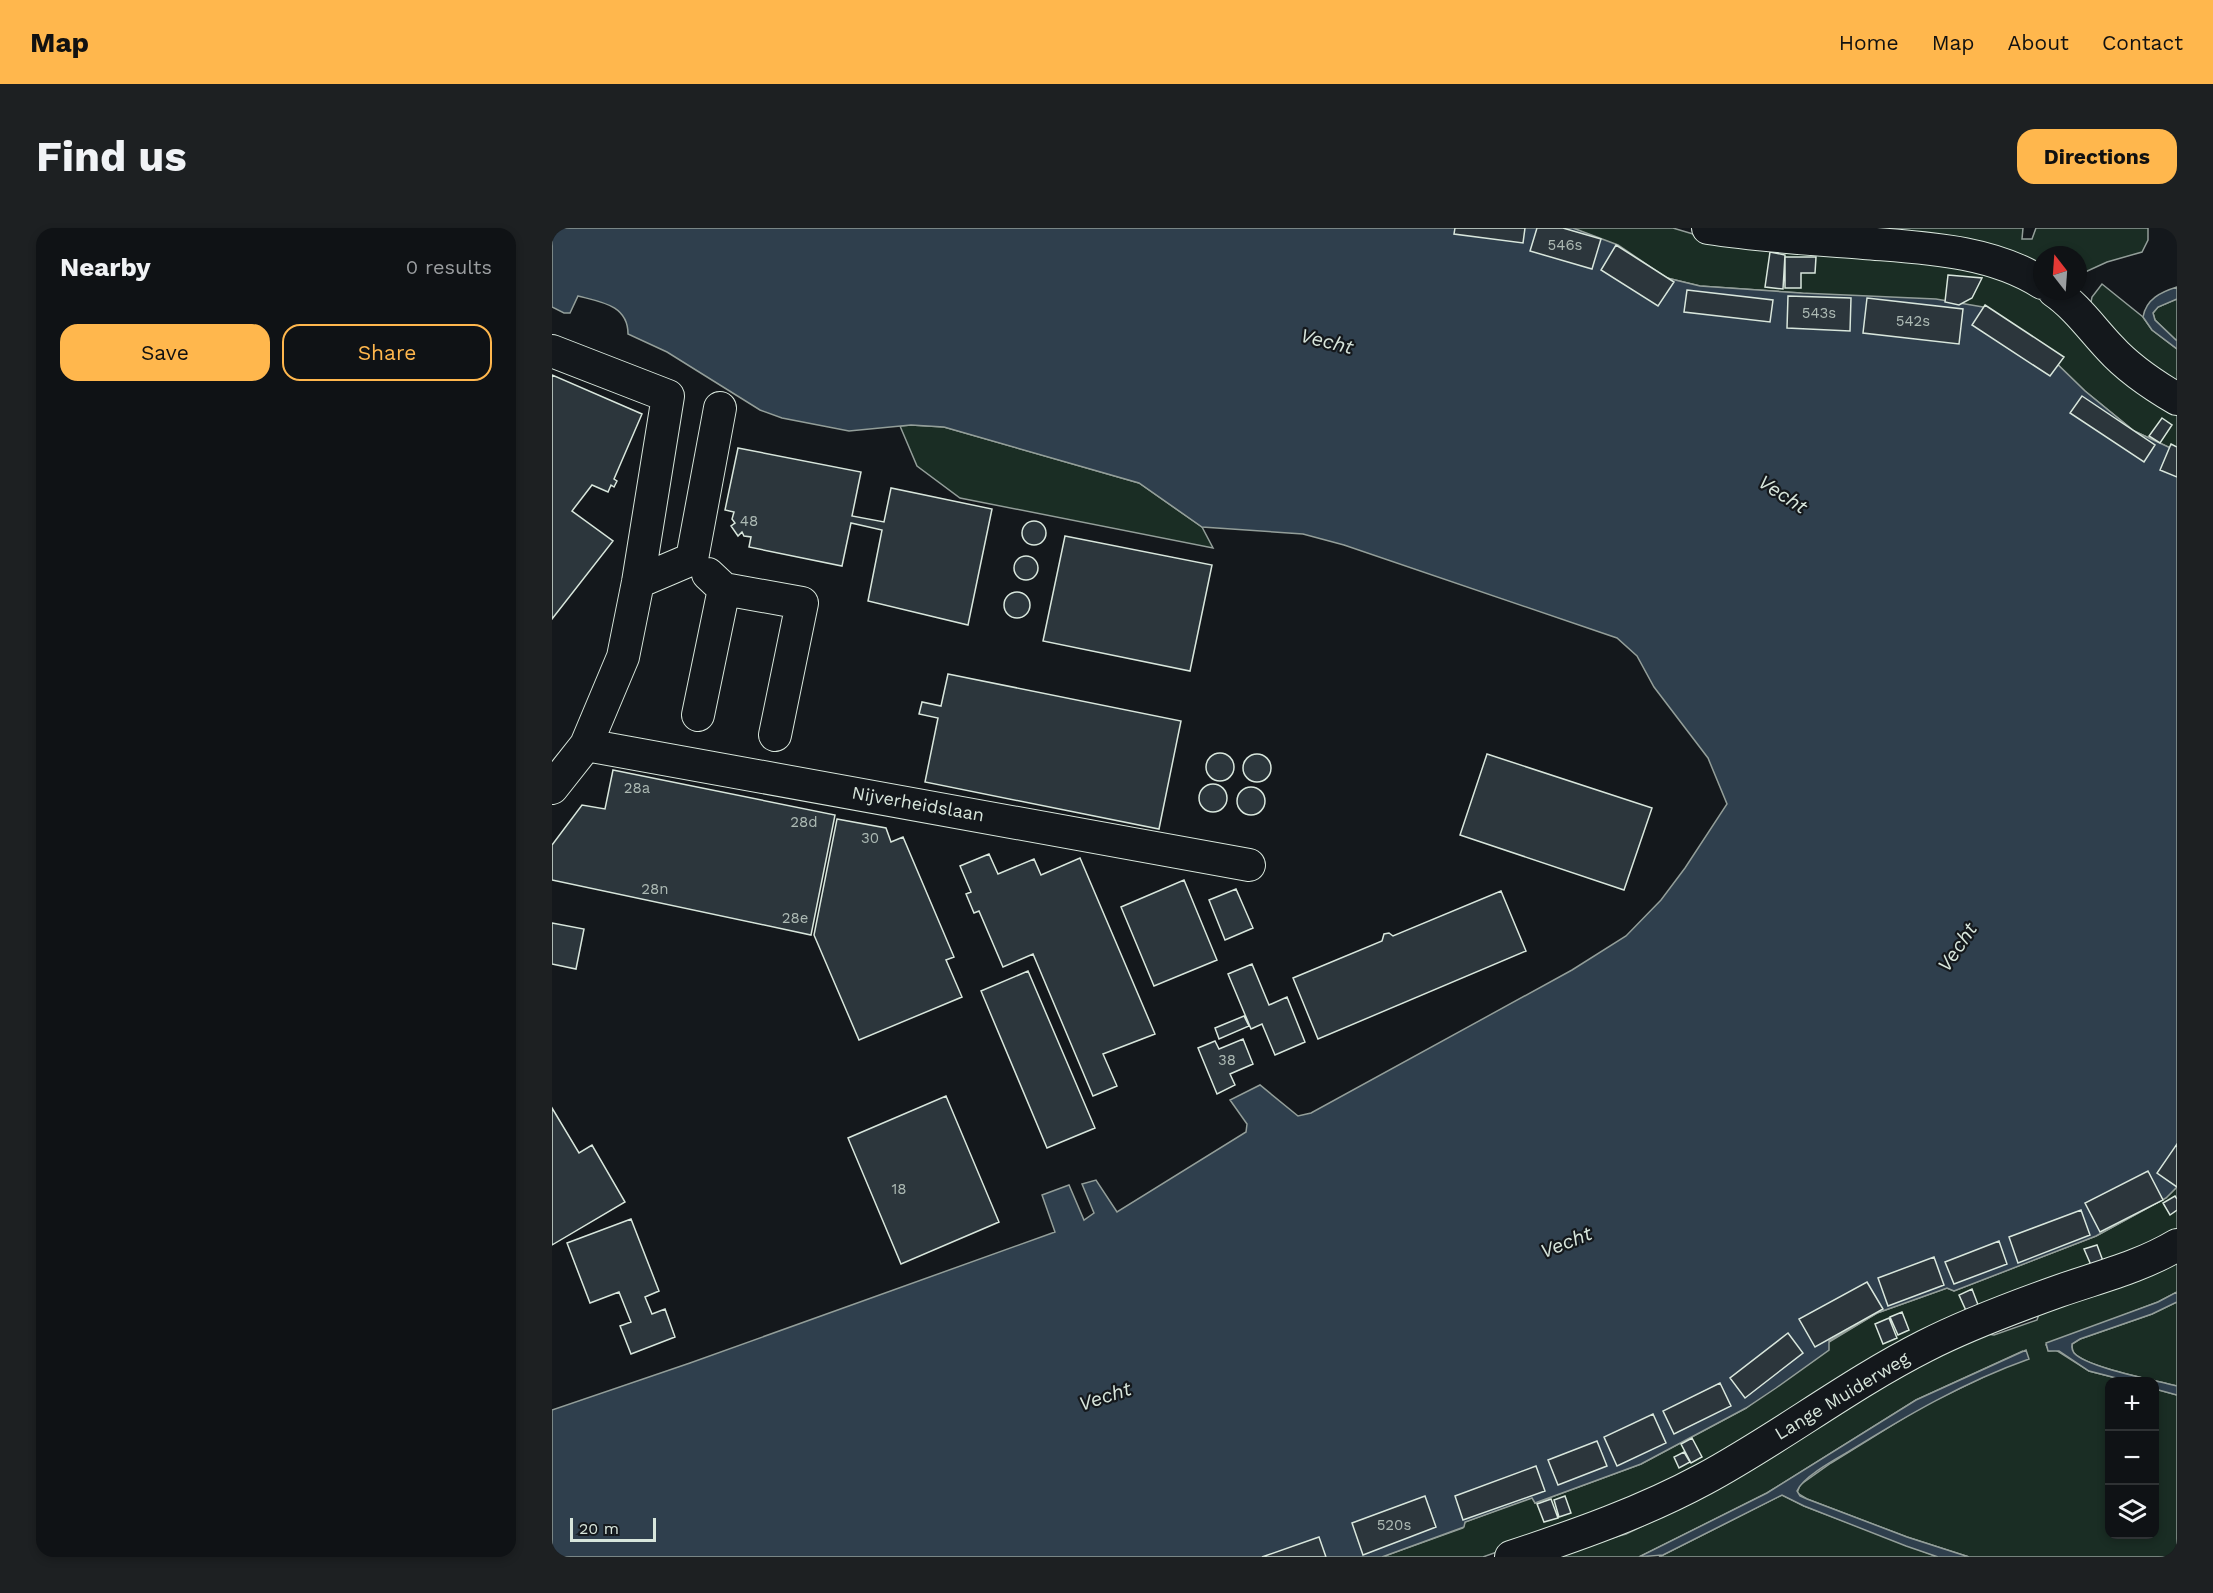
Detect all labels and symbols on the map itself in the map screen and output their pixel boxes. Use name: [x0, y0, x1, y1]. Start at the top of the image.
house number: 546s: [1548, 236, 1583, 254]
north arrow: [2033, 246, 2087, 300]
house number: 543s: [1802, 304, 1836, 322]
house number: 542s: [1896, 312, 1930, 330]
water label: Vecht: [1298, 323, 1357, 359]
water label: Vecht: [1754, 469, 1813, 519]
house number: 48: [740, 512, 758, 530]
house number: 28a: [624, 779, 651, 797]
street label: Nijverheidslaan: [850, 782, 986, 825]
house number: 28d: [790, 813, 818, 831]
house number: 30: [861, 829, 879, 847]
house number: 28n: [641, 880, 669, 898]
house number: 28e: [782, 909, 808, 927]
water label: Vecht: [1932, 917, 1983, 976]
house number: 38: [1218, 1051, 1236, 1069]
house number: 18: [891, 1180, 907, 1198]
water label: Vecht: [1537, 1220, 1596, 1263]
street label: Lange Muiderweg: [1771, 1347, 1913, 1444]
water label: Vecht: [1076, 1376, 1135, 1416]
scale bar: [570, 1515, 656, 1542]
house number: 520s: [1377, 1516, 1411, 1534]

